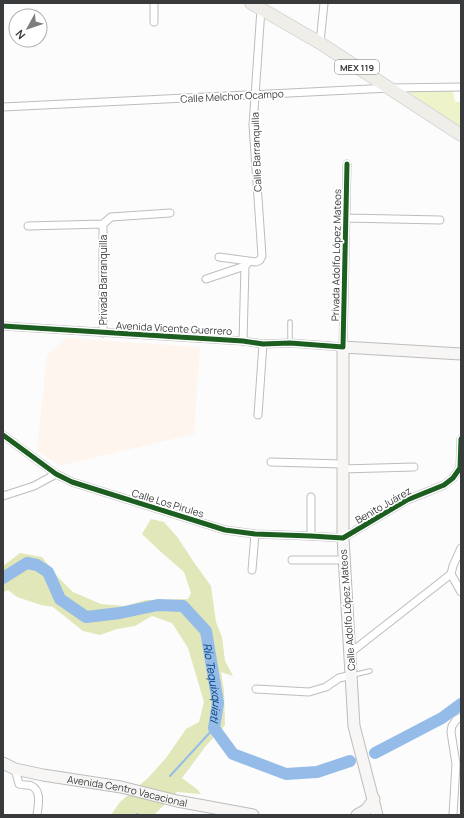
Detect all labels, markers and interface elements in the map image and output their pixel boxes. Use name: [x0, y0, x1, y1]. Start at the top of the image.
north arrow: [8, 8, 48, 48]
text: N: [12, 27, 28, 43]
road number: MEX 119: [335, 60, 379, 74]
street label: Calle Melchor Ocampo: [180, 86, 284, 106]
street label: Calle Barranquilla: [248, 112, 264, 192]
street label: Privada Adolfo López Mateos: [328, 189, 344, 321]
street label: Privada Barranquilla: [96, 235, 110, 325]
street label: Avenida Vicente Guerrero: [116, 318, 233, 338]
street label: Benito Juárez: [352, 483, 414, 527]
street label: Calle Los Pirules: [130, 485, 206, 521]
street label: Calle Adolfo López Mateos: [336, 549, 358, 671]
water label: Río Tequixquiatl: [201, 642, 226, 725]
street label: Avenida Centro Vacacional: [66, 772, 189, 810]

